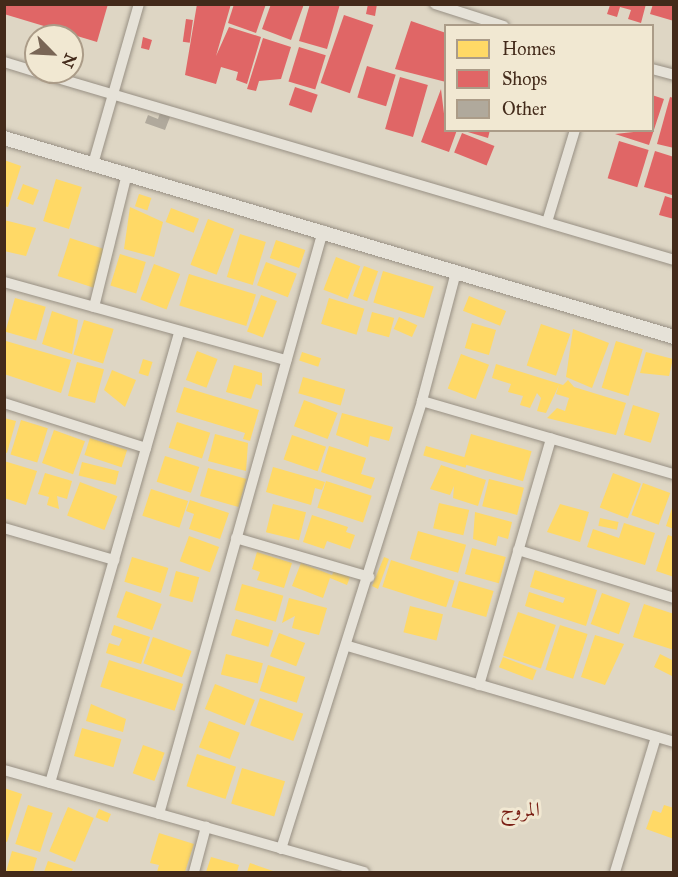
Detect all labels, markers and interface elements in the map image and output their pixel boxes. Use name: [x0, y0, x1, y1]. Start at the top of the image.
north arrow: [24, 24, 84, 84]
legend: [444, 24, 654, 132]
text: Homes: [502, 38, 556, 60]
text: N: [58, 51, 81, 71]
text: Shops: [502, 68, 547, 90]
text: Other: [502, 98, 546, 120]
district label: المروج: [500, 797, 540, 821]

